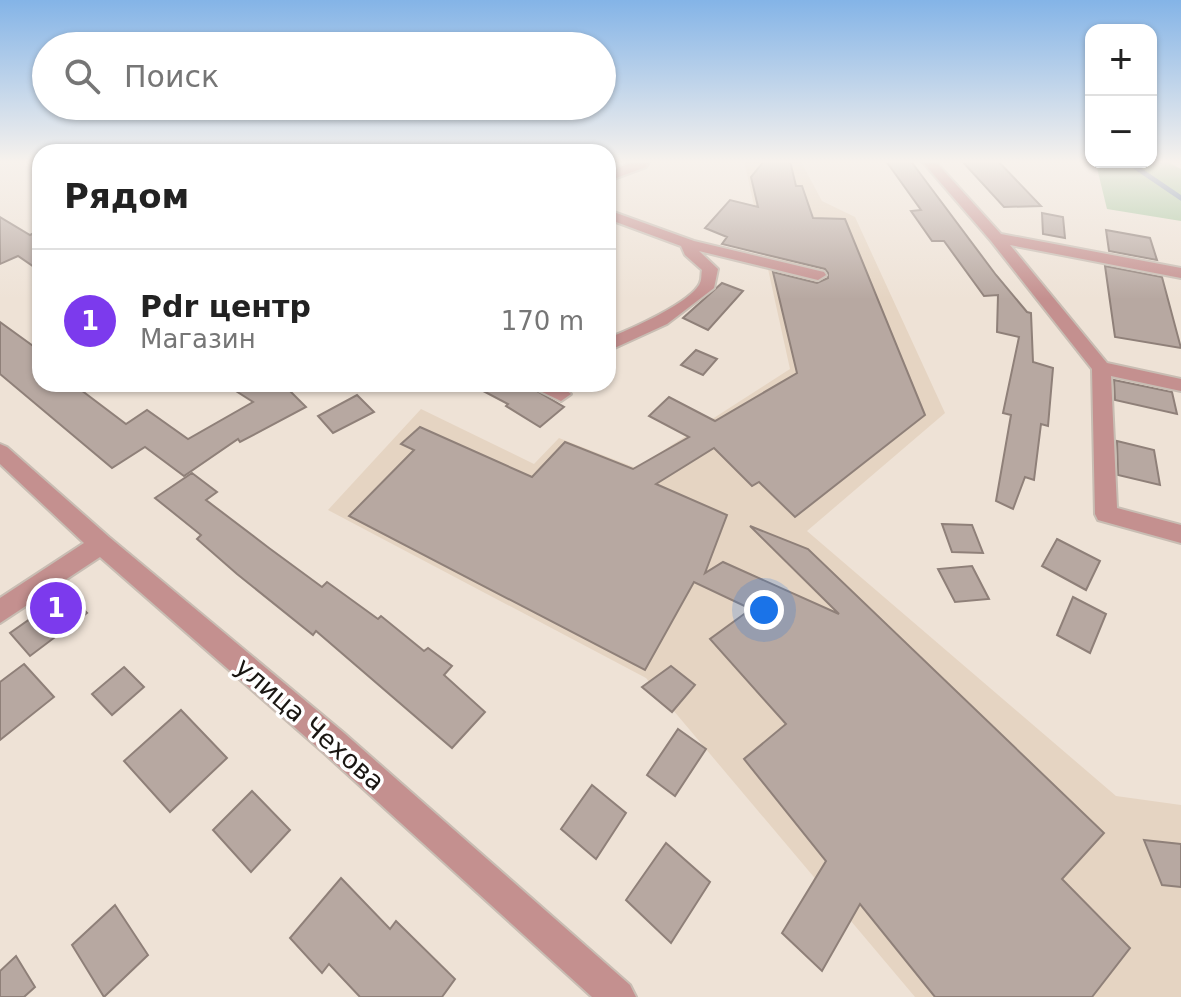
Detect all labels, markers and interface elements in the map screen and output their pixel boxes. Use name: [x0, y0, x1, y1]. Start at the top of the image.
map controls: [1085, 24, 1157, 168]
button: +: [1085, 24, 1157, 96]
search box: [32, 32, 616, 120]
icon: search: [60, 54, 104, 98]
text: Поиск: [124, 59, 219, 94]
button: −: [1085, 96, 1157, 168]
text: Рядом: [64, 176, 189, 216]
text: Pdr центр: [140, 289, 311, 324]
text: 1: [81, 306, 99, 336]
text: 170 m: [501, 306, 584, 336]
text: Магазин: [140, 324, 256, 354]
pin: 1: [30, 578, 82, 638]
your location: [744, 590, 784, 630]
street label: улица Чехова: [230, 651, 390, 797]

